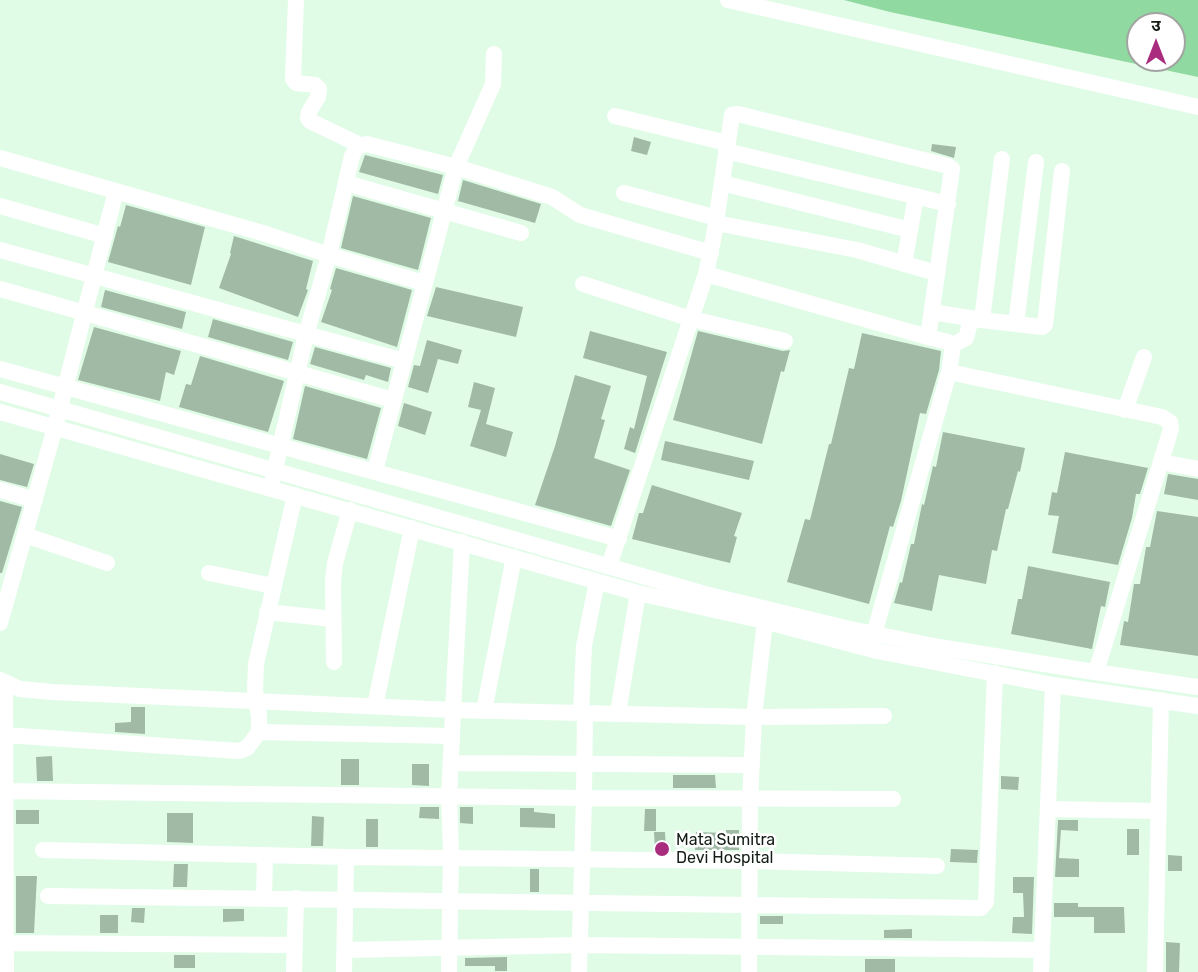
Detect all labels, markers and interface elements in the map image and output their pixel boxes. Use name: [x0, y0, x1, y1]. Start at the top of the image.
north arrow: [1126, 12, 1186, 72]
text: उ: [1151, 16, 1161, 35]
place label: Mata Sumitra Devi Hospital: [676, 830, 775, 868]
marker: Mata Sumitra Devi Hospital: [653, 840, 671, 858]

